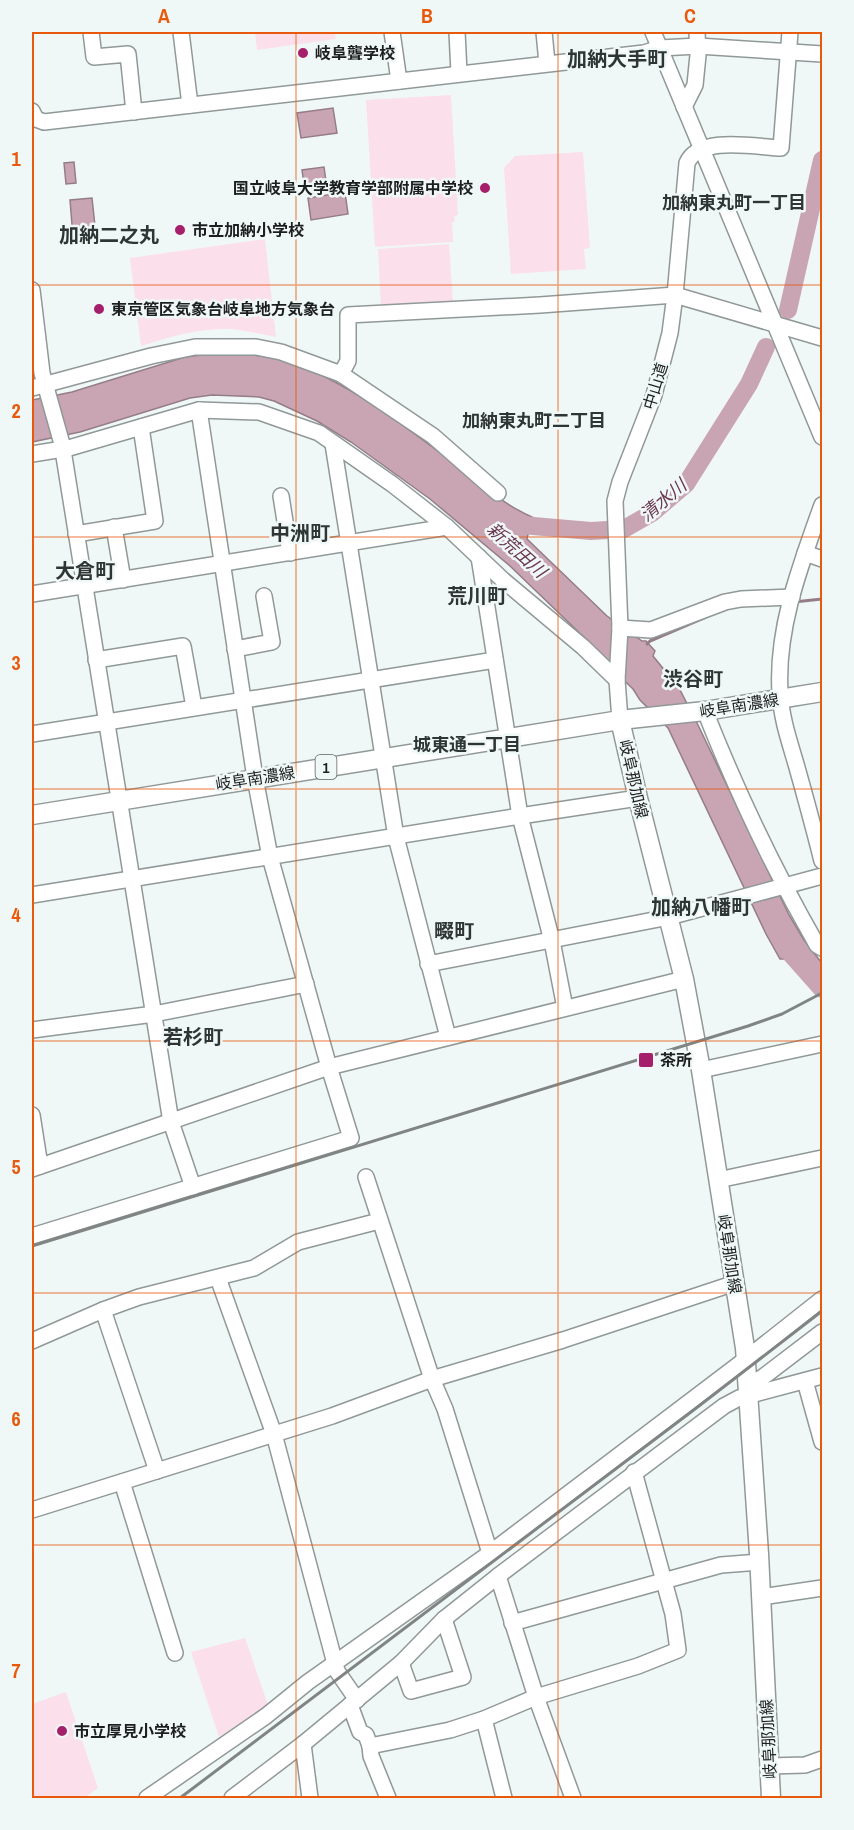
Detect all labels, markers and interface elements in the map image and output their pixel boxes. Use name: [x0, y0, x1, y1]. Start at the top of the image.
text: A: [158, 2, 170, 29]
text: B: [421, 2, 433, 29]
text: C: [684, 2, 696, 29]
place label: 岐阜聾学校: [315, 42, 395, 64]
district label: 加納大手町: [567, 45, 667, 72]
marker: 岐阜聾学校: [296, 46, 310, 60]
text: 1: [11, 145, 21, 172]
place label: 国立岐阜大学教育学部附属中学校: [233, 177, 473, 199]
marker: 国立岐阜大学教育学部附属中学校: [478, 181, 492, 195]
district label: 加納東丸町一丁目: [662, 190, 806, 215]
place label: 市立加納小学校: [192, 219, 304, 241]
district label: 加納二之丸: [59, 221, 159, 248]
marker: 市立加納小学校: [173, 223, 187, 237]
place label: 東京管区気象台岐阜地方気象台: [111, 298, 335, 320]
marker: 東京管区気象台岐阜地方気象台: [92, 302, 106, 316]
street label: 中山道: [637, 360, 673, 412]
text: 2: [11, 397, 21, 424]
district label: 加納東丸町二丁目: [462, 408, 606, 433]
water label: 清水川: [634, 472, 693, 527]
water label: 新荒田川: [482, 517, 554, 585]
district label: 中洲町: [270, 519, 330, 546]
district label: 大倉町: [55, 557, 115, 584]
district label: 荒川町: [447, 582, 507, 609]
text: 3: [11, 649, 21, 676]
district label: 渋谷町: [663, 665, 723, 692]
street label: 岐阜南濃線: [698, 688, 780, 722]
district label: 城東通一丁目: [413, 732, 521, 757]
street label: 岐阜那加線: [614, 738, 654, 820]
road number: 1: [316, 755, 336, 779]
street label: 岐阜南濃線: [214, 761, 296, 795]
district label: 加納八幡町: [651, 893, 751, 920]
text: 4: [11, 901, 21, 928]
district label: 畷町: [434, 917, 474, 944]
district label: 若杉町: [163, 1023, 223, 1050]
place label: 茶所: [660, 1049, 692, 1071]
marker: 茶所: [637, 1051, 655, 1069]
text: 5: [11, 1153, 21, 1180]
street label: 岐阜那加線: [713, 1213, 747, 1295]
text: 6: [11, 1405, 21, 1432]
text: 7: [11, 1657, 21, 1684]
street label: 岐阜那加線: [755, 1698, 781, 1780]
place label: 市立厚見小学校: [74, 1720, 186, 1742]
marker: 市立厚見小学校: [55, 1724, 69, 1738]

